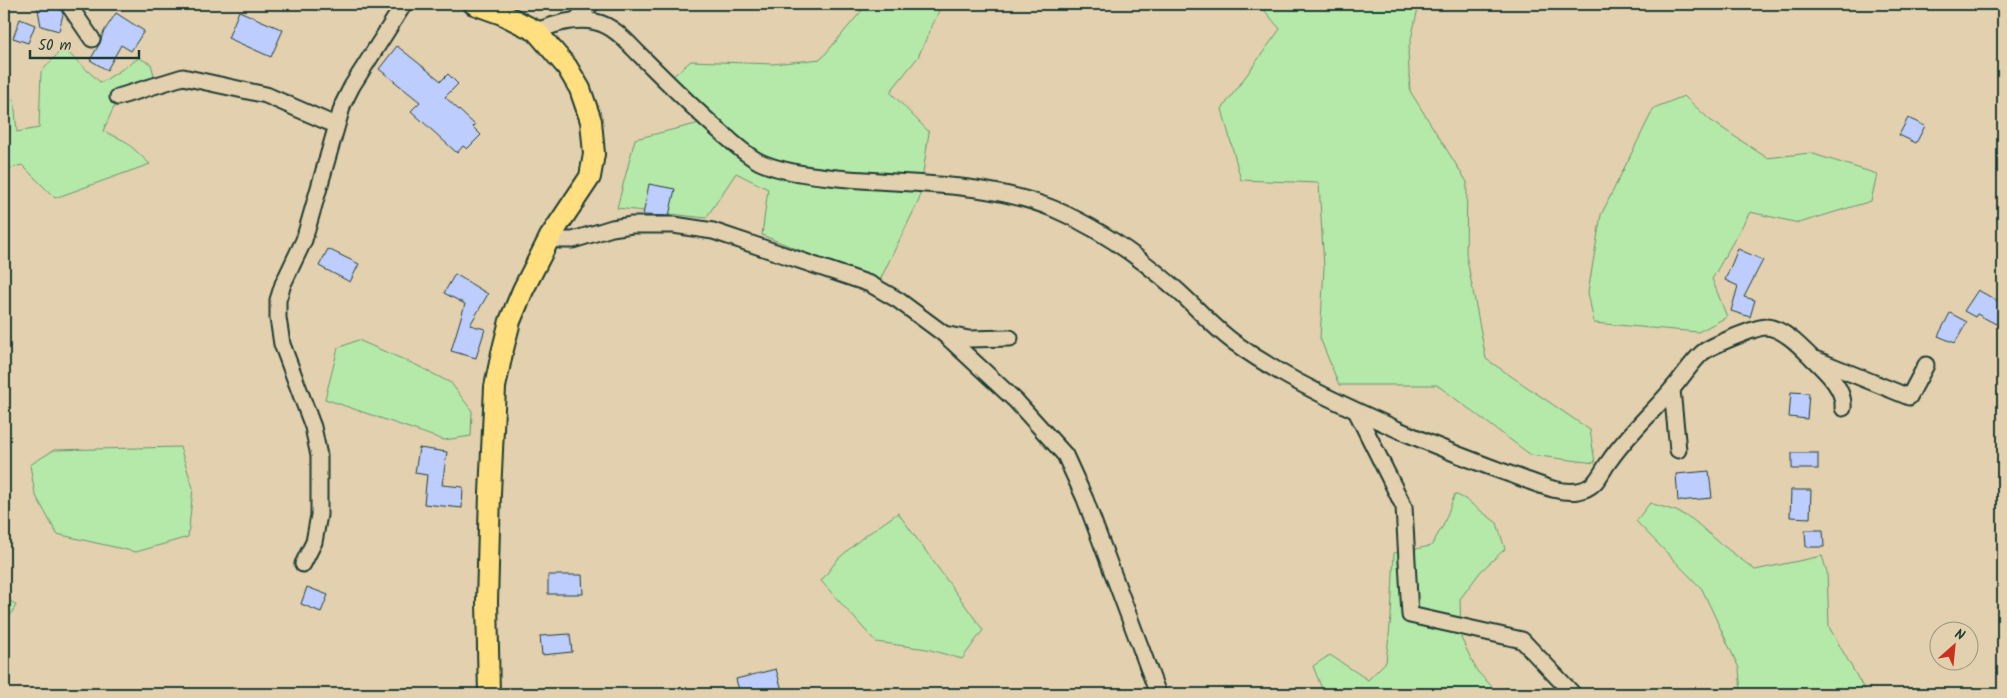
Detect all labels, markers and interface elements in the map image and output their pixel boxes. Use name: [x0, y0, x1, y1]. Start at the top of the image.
scale bar: [30, 28, 139, 60]
text: 50 m: [38, 34, 72, 58]
north arrow: [1930, 620, 1980, 670]
text: N: [1951, 623, 1969, 647]

